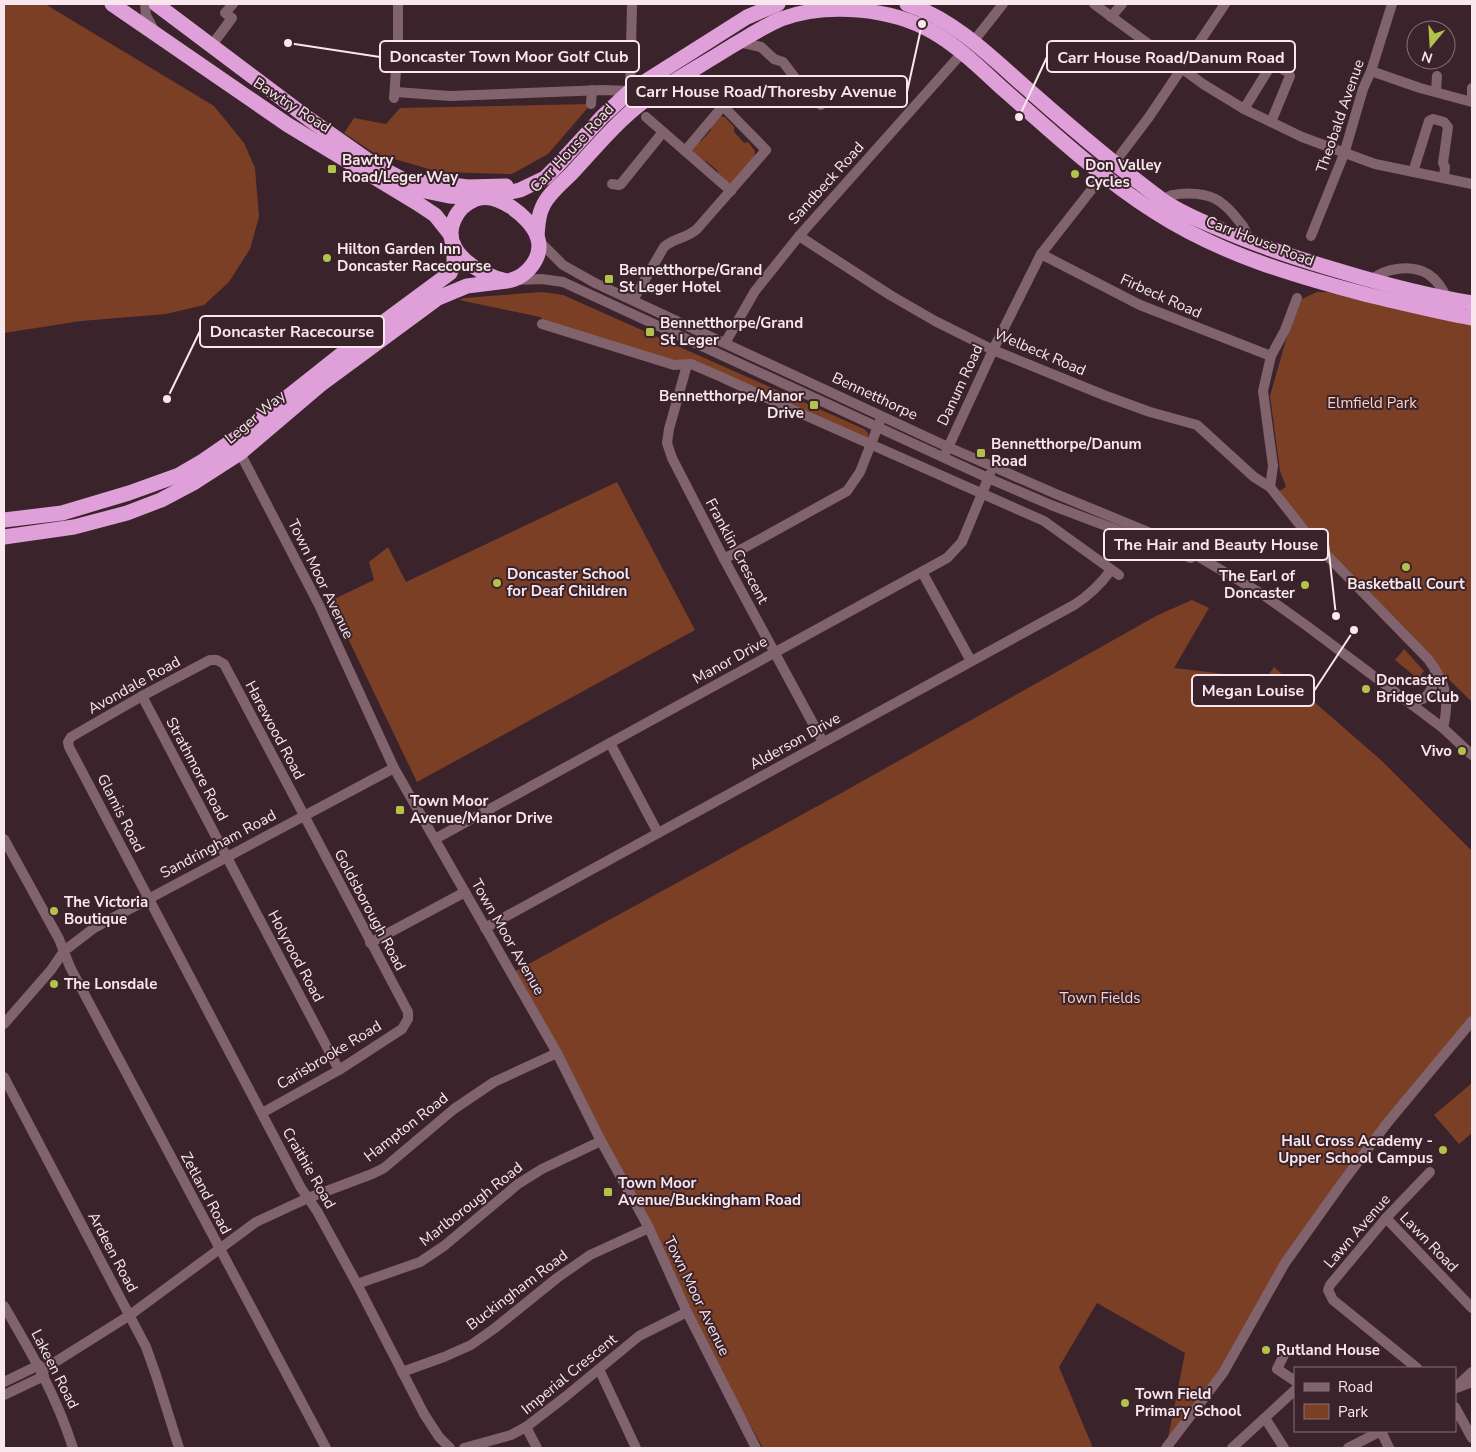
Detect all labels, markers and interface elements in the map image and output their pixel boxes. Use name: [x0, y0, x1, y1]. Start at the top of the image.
north arrow: [1406, 20, 1456, 70]
callout: Doncaster Town Moor Golf Club: [380, 41, 639, 72]
callout: Carr House Road/Danum Road: [1047, 41, 1295, 72]
text: Doncaster Town Moor Golf Club: [390, 46, 628, 68]
text: N: [1419, 46, 1435, 68]
text: Carr House Road/Danum Road: [1057, 47, 1285, 69]
street label: Theobald Avenue: [1311, 57, 1369, 175]
street label: Bawtry Road: [250, 73, 334, 137]
callout: Carr House Road/Thoresby Avenue: [626, 76, 907, 107]
text: Carr House Road/Thoresby Avenue: [636, 81, 897, 103]
street label: Carr House Road: [526, 99, 618, 197]
street label: Sandbeck Road: [784, 138, 868, 228]
place label: Bawtry Road/Leger Way: [342, 150, 458, 187]
place label: Don Valley Cycles: [1085, 155, 1161, 192]
marker: Bawtry Road/Leger Way: [326, 163, 338, 175]
marker: Don Valley Cycles: [1069, 168, 1081, 180]
street label: Carr House Road: [1203, 211, 1317, 271]
place label: Hilton Garden Inn Doncaster Racecourse: [337, 239, 491, 276]
marker: Hilton Garden Inn Doncaster Racecourse: [321, 252, 333, 264]
place label: Bennetthorpe/Grand St Leger Hotel: [619, 260, 762, 297]
street label: Firbeck Road: [1117, 269, 1205, 323]
marker: Bennetthorpe/Grand St Leger Hotel: [603, 273, 615, 285]
place label: Bennetthorpe/Grand St Leger: [660, 313, 803, 350]
callout: Doncaster Racecourse: [200, 316, 384, 347]
text: Doncaster Racecourse: [210, 321, 374, 343]
street label: Welbeck Road: [991, 324, 1089, 380]
marker: Bennetthorpe/Grand St Leger: [644, 326, 656, 338]
street label: Danum Road: [932, 341, 988, 429]
street label: Bennetthorpe: [829, 367, 921, 425]
street label: Leger Way: [220, 386, 290, 448]
place label: Bennetthorpe/Manor Drive: [659, 386, 804, 423]
park label: Elmfield Park: [1327, 393, 1417, 413]
marker: Bennetthorpe/Manor Drive: [808, 399, 820, 411]
place label: Bennetthorpe/Danum Road: [991, 434, 1142, 471]
marker: Bennetthorpe/Danum Road: [975, 447, 987, 459]
street label: Franklin Crescent: [701, 495, 774, 608]
street label: Town Moor Avenue: [283, 516, 359, 642]
callout: The Hair and Beauty House: [1104, 529, 1328, 560]
text: The Hair and Beauty House: [1114, 534, 1318, 556]
marker: Basketball Court: [1400, 561, 1412, 573]
place label: Doncaster School for Deaf Children: [507, 564, 630, 601]
place label: The Earl of Doncaster: [1219, 566, 1296, 603]
place label: Basketball Court: [1347, 574, 1465, 594]
marker: Doncaster School for Deaf Children: [491, 577, 503, 589]
marker: The Earl of Doncaster: [1299, 579, 1311, 591]
street label: Manor Drive: [689, 631, 771, 689]
street label: Avondale Road: [84, 651, 184, 719]
place label: Doncaster Bridge Club: [1376, 670, 1459, 707]
callout: Megan Louise: [1192, 675, 1314, 706]
street label: Harewood Road: [241, 677, 309, 783]
text: Megan Louise: [1202, 680, 1305, 702]
marker: Doncaster Bridge Club: [1360, 683, 1372, 695]
street label: Alderson Drive: [746, 708, 844, 774]
street label: Strathmore Road: [161, 714, 233, 824]
place label: Vivo: [1420, 741, 1452, 761]
marker: Vivo: [1456, 745, 1468, 757]
street label: Glamis Road: [93, 770, 149, 856]
place label: Town Moor Avenue/Manor Drive: [410, 791, 553, 828]
marker: Town Moor Avenue/Manor Drive: [394, 804, 406, 816]
street label: Sandringham Road: [157, 805, 279, 883]
street label: Goldsborough Road: [330, 846, 410, 974]
street label: Town Moor Avenue: [467, 875, 549, 999]
place label: The Victoria Boutique: [64, 892, 148, 929]
marker: The Victoria Boutique: [48, 905, 60, 917]
street label: Holyrood Road: [263, 907, 329, 1005]
place label: The Lonsdale: [64, 974, 157, 994]
marker: The Lonsdale: [48, 978, 60, 990]
park label: Town Fields: [1059, 988, 1141, 1008]
street label: Carisbrooke Road: [273, 1016, 385, 1094]
street label: Hampton Road: [360, 1088, 452, 1166]
street label: Craithie Road: [278, 1124, 340, 1212]
place label: Hall Cross Academy - Upper School Campus: [1278, 1131, 1433, 1168]
marker: Hall Cross Academy - Upper School Campus: [1437, 1144, 1449, 1156]
street label: Zetland Road: [176, 1148, 236, 1238]
street label: Marlborough Road: [415, 1157, 527, 1251]
place label: Town Moor Avenue/Buckingham Road: [618, 1173, 801, 1210]
marker: Town Moor Avenue/Buckingham Road: [602, 1186, 614, 1198]
street label: Lawn Avenue: [1319, 1190, 1395, 1272]
street label: Ardeen Road: [83, 1208, 143, 1296]
street label: Lawn Road: [1395, 1208, 1463, 1276]
street label: Town Moor Avenue: [659, 1233, 735, 1359]
street label: Buckingham Road: [462, 1245, 572, 1335]
street label: Lakeen Road: [26, 1326, 84, 1412]
street label: Imperial Crescent: [517, 1329, 622, 1419]
place label: Rutland House: [1276, 1340, 1380, 1360]
marker: Rutland House: [1260, 1344, 1272, 1356]
legend: [1294, 1367, 1456, 1432]
text: Road: [1338, 1377, 1373, 1397]
place label: Town Field Primary School: [1135, 1384, 1242, 1421]
marker: Town Field Primary School: [1119, 1397, 1131, 1409]
text: Park: [1338, 1402, 1368, 1422]

